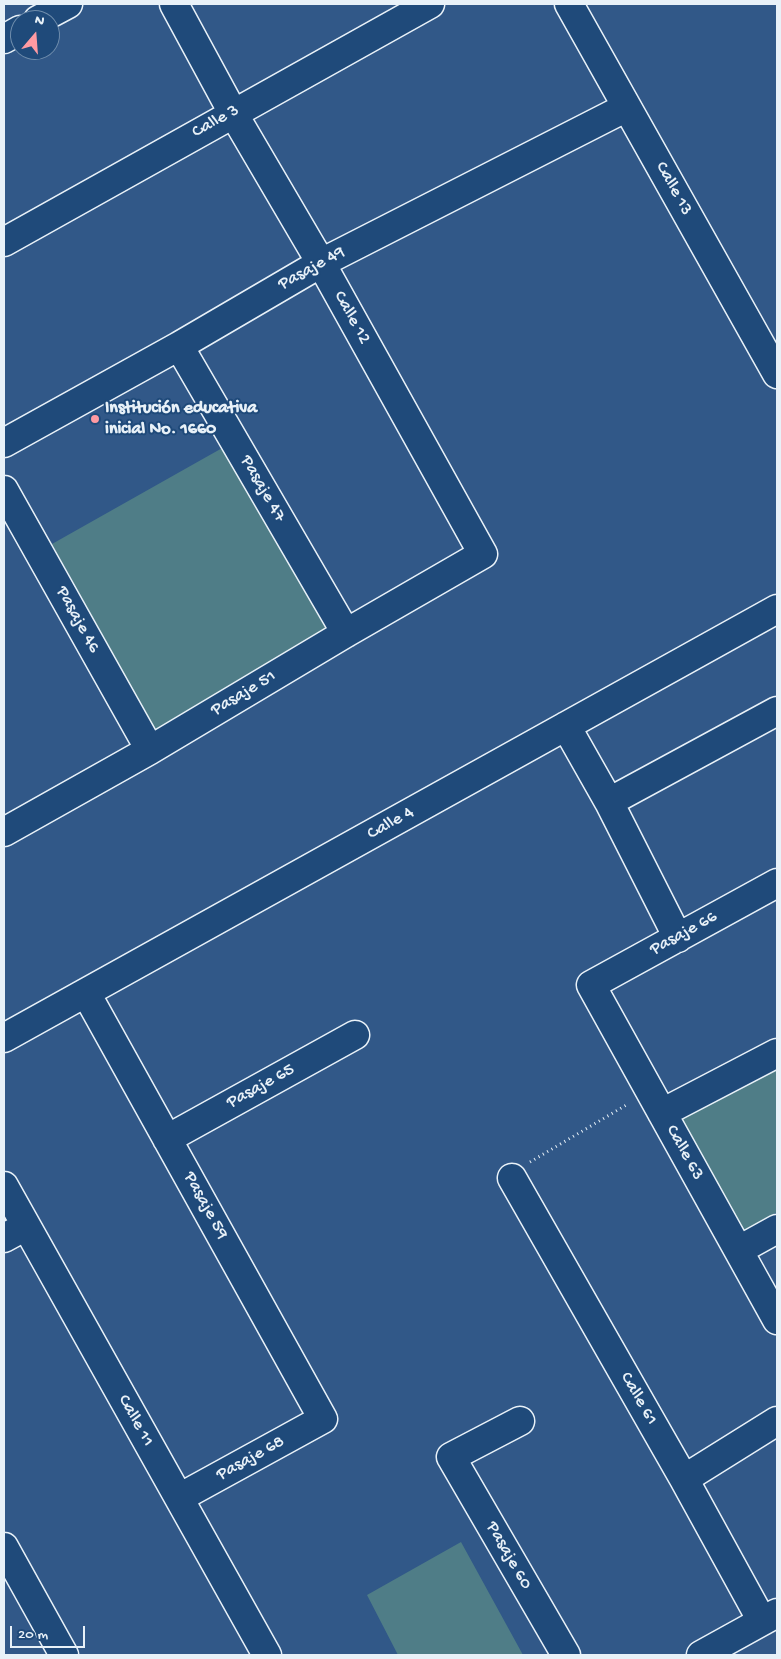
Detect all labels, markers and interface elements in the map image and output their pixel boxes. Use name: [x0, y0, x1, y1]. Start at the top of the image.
north arrow: [10, 10, 60, 60]
text: N: [33, 12, 46, 31]
street label: Calle 3: [189, 100, 243, 144]
street label: Calle 13: [650, 158, 696, 220]
street label: Pasaje 49: [275, 242, 349, 296]
street label: Calle 12: [328, 288, 374, 348]
place label: Institución educativa inicial No. 1660: [105, 398, 257, 440]
marker: Institución educativa inicial No. 1660: [89, 413, 101, 425]
street label: Pasaje 47: [234, 452, 290, 526]
street label: Pasaje 46: [50, 583, 104, 657]
street label: Pasaje 51: [208, 666, 280, 722]
street label: Calle 4: [364, 802, 418, 846]
street label: Pasaje 66: [647, 907, 721, 961]
street label: Pasaje 65: [223, 1060, 299, 1114]
street label: Calle 63: [660, 1122, 708, 1184]
street label: Pasaje 59: [178, 1168, 232, 1244]
street label: Calle 61: [614, 1369, 662, 1429]
street label: Calle 11: [112, 1391, 158, 1451]
street label: Pasaje 68: [213, 1432, 289, 1486]
street label: Pasaje 60: [480, 1518, 536, 1594]
scale bar: [12, 1616, 88, 1648]
text: 20 m: [18, 1626, 48, 1644]

